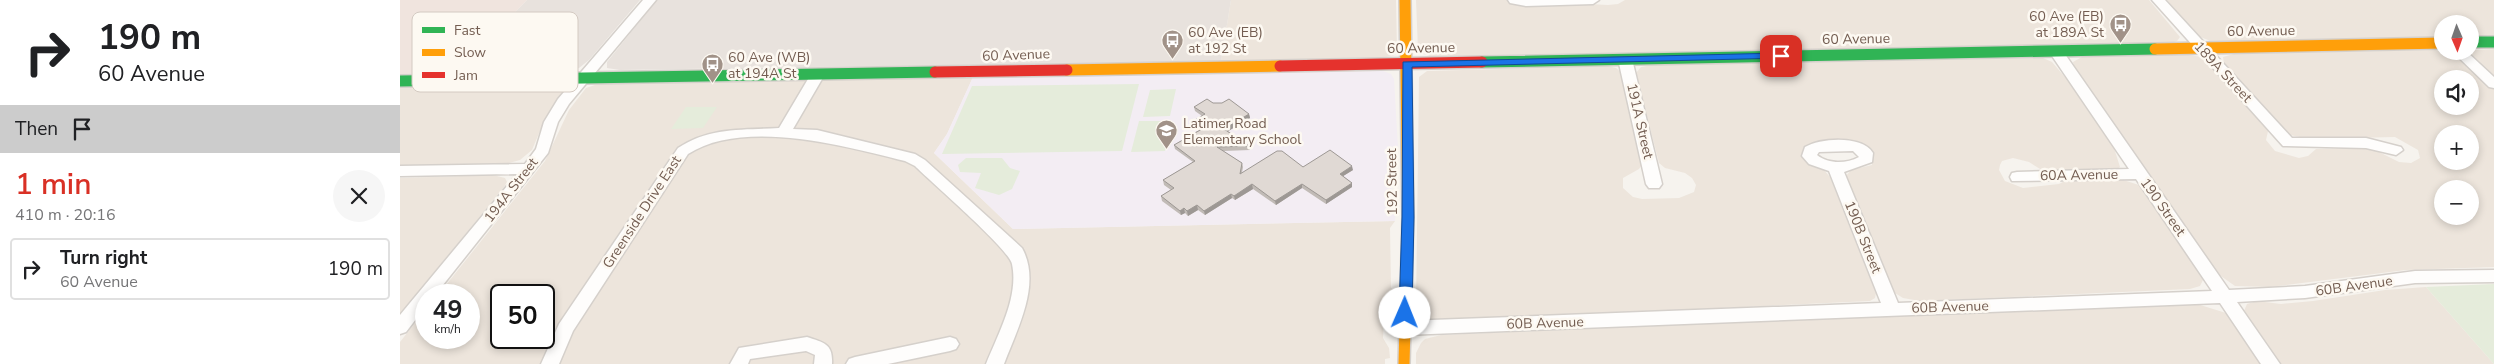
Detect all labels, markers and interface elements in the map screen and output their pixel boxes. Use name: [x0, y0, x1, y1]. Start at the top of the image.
place label: 60 Ave (EB) at 189A St: [2029, 7, 2104, 42]
legend: [412, 12, 578, 92]
bus stop icon: 60 Ave (EB) at 189A St: [2108, 12, 2132, 43]
text: 190 m: [98, 14, 201, 61]
north arrow: [2434, 15, 2479, 60]
map controls: [2434, 15, 2479, 225]
icon: right: [15, 20, 80, 85]
text: Fast: [454, 21, 480, 40]
street label: 60 Avenue: [2227, 21, 2295, 41]
place label: 60 Ave (EB) at 192 St: [1188, 23, 1263, 58]
bus stop icon: 60 Ave (EB) at 192 St: [1160, 28, 1184, 59]
street label: 60 Avenue: [1822, 29, 1890, 49]
pin: [1760, 35, 1802, 77]
street label: 189A Street: [2190, 37, 2256, 107]
street label: 60 Avenue: [1387, 38, 1455, 58]
icon: arrive: [1767, 42, 1795, 70]
text: Slow: [454, 43, 486, 62]
street label: 60 Avenue: [982, 44, 1050, 66]
place label: 60 Ave (WB) at 194A St: [728, 48, 811, 83]
bus stop icon: 60 Ave (WB) at 194A St: [700, 53, 724, 84]
text: 60 Avenue: [98, 59, 205, 89]
text: Jam: [453, 66, 478, 85]
button: sound: [2434, 70, 2479, 115]
street label: 191A Street: [1622, 81, 1658, 161]
place label: Latimer Road Elementary School: [1183, 114, 1302, 149]
icon: arrive: [68, 115, 96, 143]
text: Then: [15, 116, 58, 142]
school or university icon: Latimer Road Elementary School: [1155, 119, 1179, 150]
button: +: [2434, 125, 2479, 170]
street label: 192 Street: [1382, 148, 1402, 216]
street label: Greenside Drive East: [598, 152, 686, 272]
street label: 194A Street: [480, 154, 542, 226]
text: 1 min: [15, 164, 91, 205]
street label: 60A Avenue: [2040, 165, 2118, 185]
button: close: [333, 170, 385, 222]
street label: 190 Street: [2136, 174, 2190, 240]
button: −: [2434, 180, 2479, 225]
street label: 190B Street: [1840, 198, 1886, 276]
text: 410 m · 20:16: [15, 204, 116, 226]
text: Turn right: [60, 245, 147, 271]
icon: right: [17, 255, 45, 283]
text: 190 m: [328, 256, 383, 282]
text: 60 Avenue: [60, 271, 138, 293]
street label: 60B Avenue: [2314, 271, 2394, 301]
speed limit sign: 50: [490, 284, 555, 349]
position arrow: [1378, 286, 1430, 338]
text: 49: [432, 293, 463, 327]
street label: 60B Avenue: [1911, 296, 1989, 318]
street label: 60B Avenue: [1506, 312, 1584, 334]
text: km/h: [434, 321, 461, 337]

